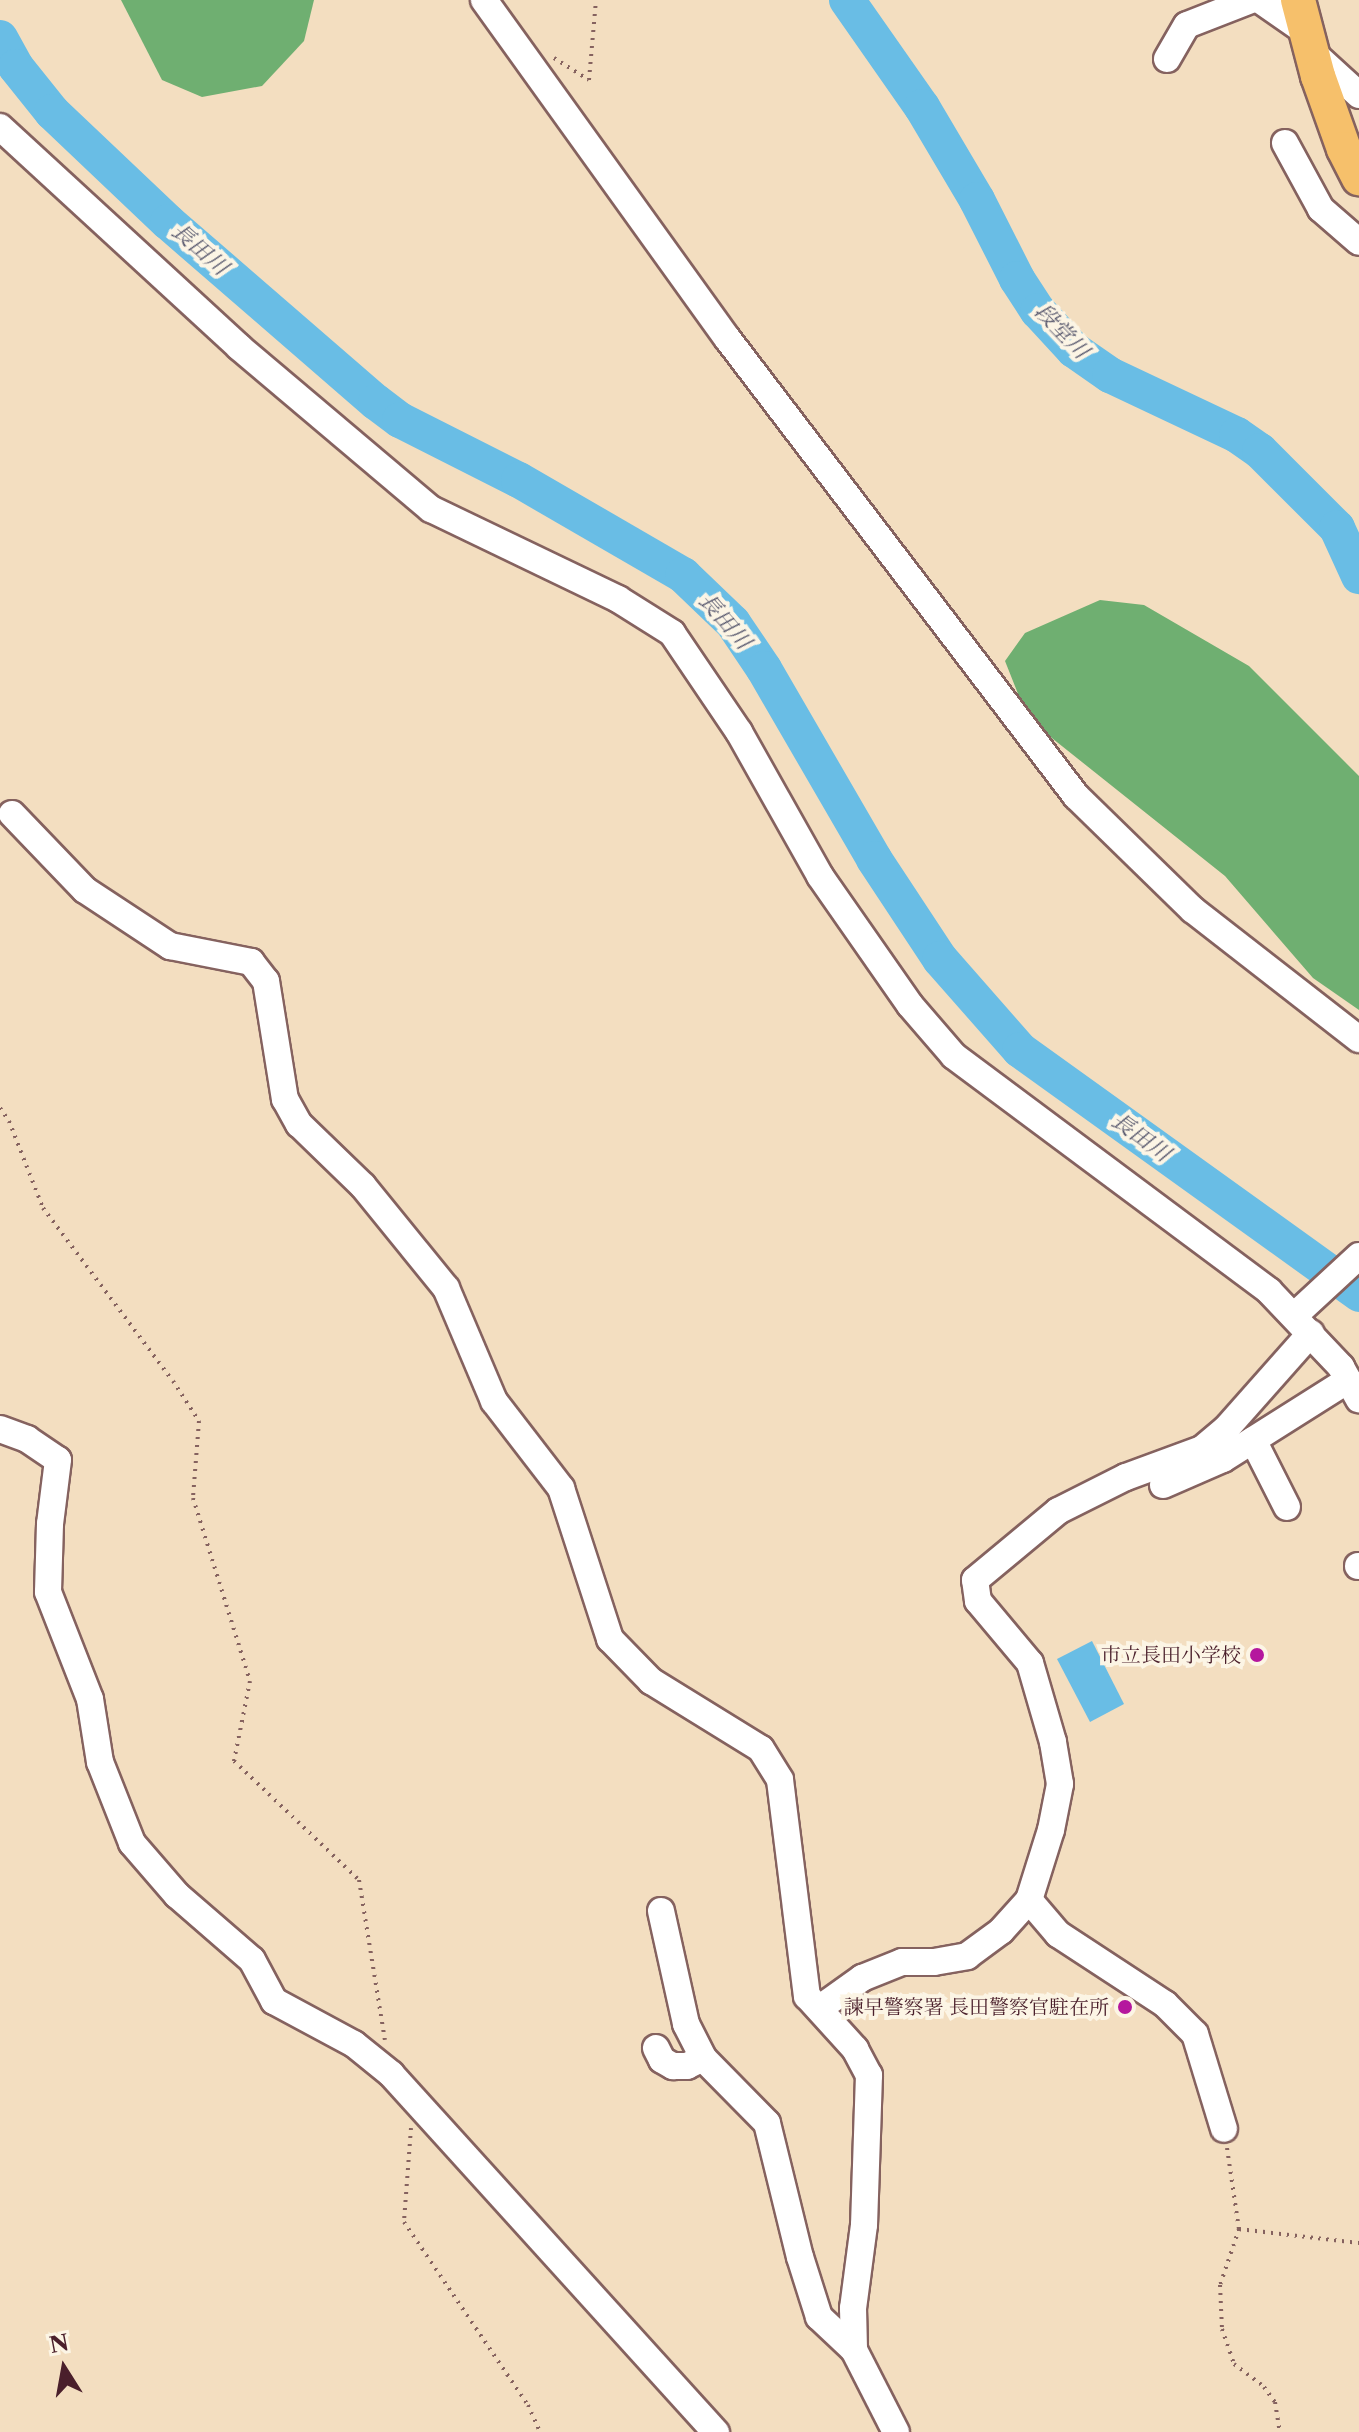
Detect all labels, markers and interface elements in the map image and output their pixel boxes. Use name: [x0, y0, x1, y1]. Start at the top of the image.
water label: 長田川: [166, 217, 234, 281]
water label: 段堂川: [1030, 298, 1094, 364]
water label: 長田川: [693, 587, 757, 655]
water label: 長田川: [1107, 1107, 1175, 1167]
place label: 市立長田小学校: [1101, 1643, 1241, 1667]
marker: 市立長田小学校: [1248, 1646, 1266, 1664]
place label: 諫早警察署 長田警察官駐在所: [844, 1995, 1109, 2019]
marker: 諫早警察署 長田警察官駐在所: [1116, 1998, 1134, 2016]
north arrow: [24, 2328, 104, 2408]
text: N: [47, 2329, 71, 2359]

